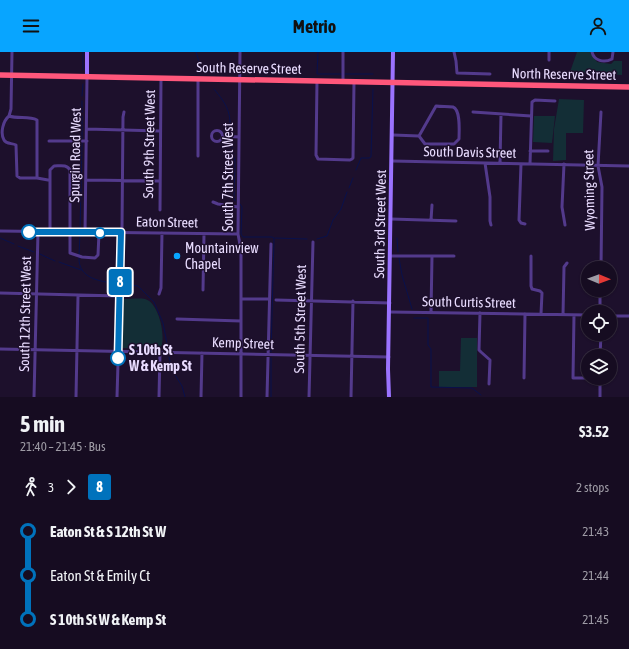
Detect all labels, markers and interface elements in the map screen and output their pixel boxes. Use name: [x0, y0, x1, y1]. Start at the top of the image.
icon: menu: [20, 15, 42, 37]
icon: person: [587, 15, 609, 37]
text: Metrio: [293, 16, 336, 37]
street label: South Reserve Street: [196, 59, 302, 77]
street label: North Reserve Street: [511, 65, 617, 83]
street label: South 9th Street West: [140, 89, 158, 199]
street label: Spurgin Road West: [66, 108, 84, 202]
street label: South 7th Street West: [220, 123, 236, 231]
street label: South Davis Street: [423, 143, 517, 161]
street label: Wyoming Street: [580, 149, 598, 231]
street label: South 3rd Street West: [371, 169, 389, 279]
street label: Eaton Street: [136, 213, 198, 231]
unlabelled marker: [21, 224, 37, 240]
unlabelled marker: [94, 227, 106, 239]
place label: Mountainview Chapel: [185, 240, 259, 272]
marker: Mountainview Chapel: [172, 251, 182, 261]
street label: South 12th Street West: [16, 256, 34, 372]
north arrow: [581, 261, 617, 297]
map controls: [581, 261, 617, 385]
street label: South 5th Street West: [291, 264, 309, 374]
line badge: 8: [107, 269, 133, 295]
text: 8: [117, 274, 123, 290]
street label: South Curtis Street: [422, 293, 516, 311]
button: locate: [581, 305, 617, 341]
street label: Kemp Street: [212, 334, 274, 352]
place label: S 10th St W & Kemp St: [128, 342, 192, 374]
button: layers: [581, 349, 617, 385]
marker: S 10th St W & Kemp St: [110, 350, 126, 366]
text: 5 min: [20, 411, 65, 437]
text: $3.52: [579, 423, 609, 440]
text: 21:40 – 21:45 · Bus: [20, 439, 106, 454]
icon: walk: [20, 476, 42, 498]
icon: forward: [60, 476, 82, 498]
text: 8: [96, 479, 103, 495]
text: 3: [48, 480, 54, 495]
text: 2 stops: [576, 480, 609, 495]
text: Eaton St & S 12th St W: [50, 523, 166, 540]
text: 21:43: [582, 524, 609, 539]
text: Eaton St & Emily Ct: [50, 567, 150, 584]
text: 21:44: [582, 568, 609, 583]
text: S 10th St W & Kemp St: [50, 611, 166, 628]
text: 21:45: [582, 612, 609, 627]

